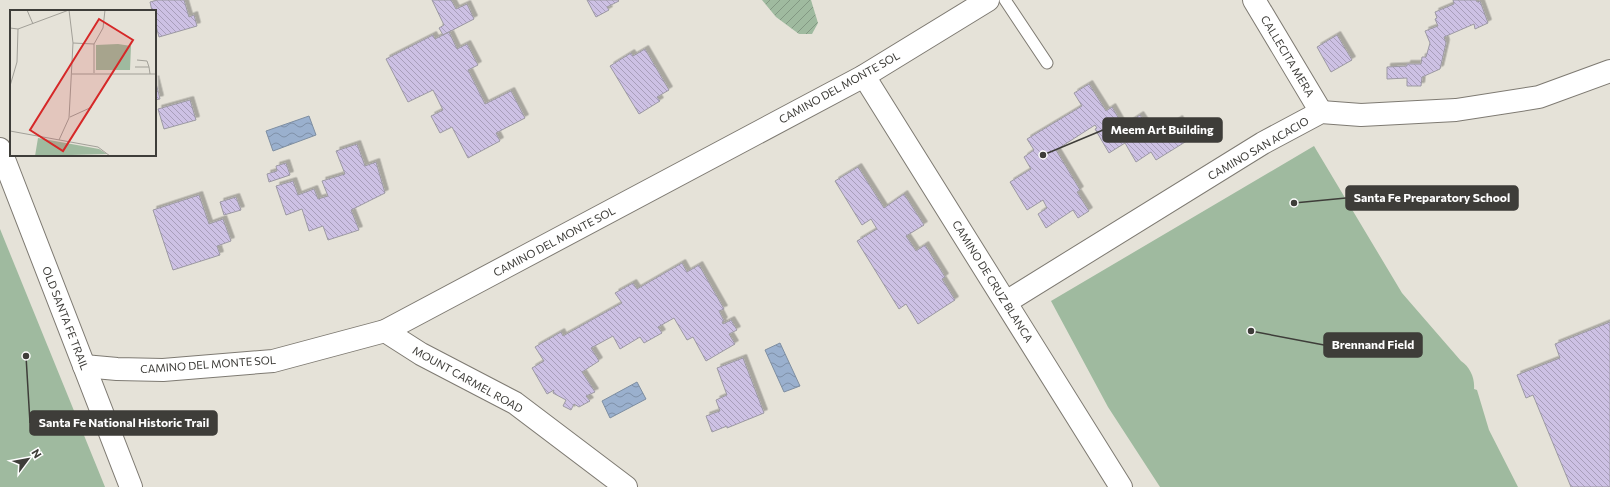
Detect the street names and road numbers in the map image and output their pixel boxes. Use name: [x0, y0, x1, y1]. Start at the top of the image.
street label: CALLECITA MERA: [1259, 13, 1318, 99]
street label: CAMINO DEL MONTE SOL: [776, 48, 902, 126]
street label: CAMINO SAN ACACIO: [1205, 114, 1311, 182]
street label: CAMINO DEL MONTE SOL: [491, 203, 617, 279]
street label: CAMINO DE CRUZ BLANCA: [950, 218, 1036, 345]
street label: OLD SANTA FE TRAIL: [40, 264, 92, 372]
street label: MOUNT CARMEL ROAD: [410, 343, 526, 415]
street label: CAMINO DEL MONTE SOL: [140, 353, 276, 375]

